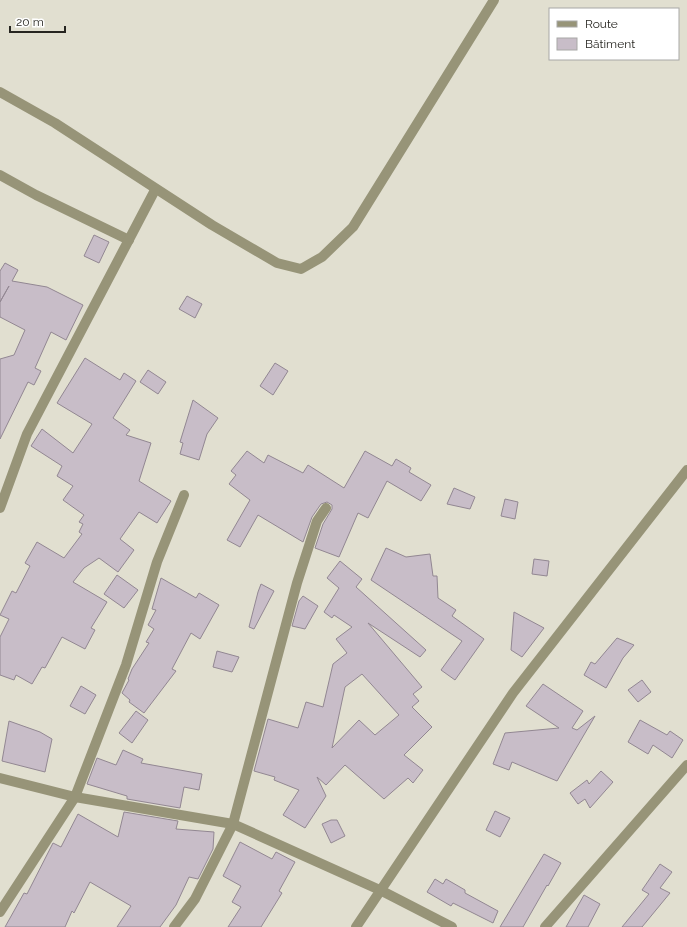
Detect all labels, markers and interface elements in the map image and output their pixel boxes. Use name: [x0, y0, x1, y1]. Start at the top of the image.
scale bar: [10, 8, 65, 34]
legend: [549, 8, 679, 60]
text: 20 m: [16, 15, 44, 29]
text: Route: [585, 17, 618, 31]
text: Bâtiment: [585, 37, 635, 51]

